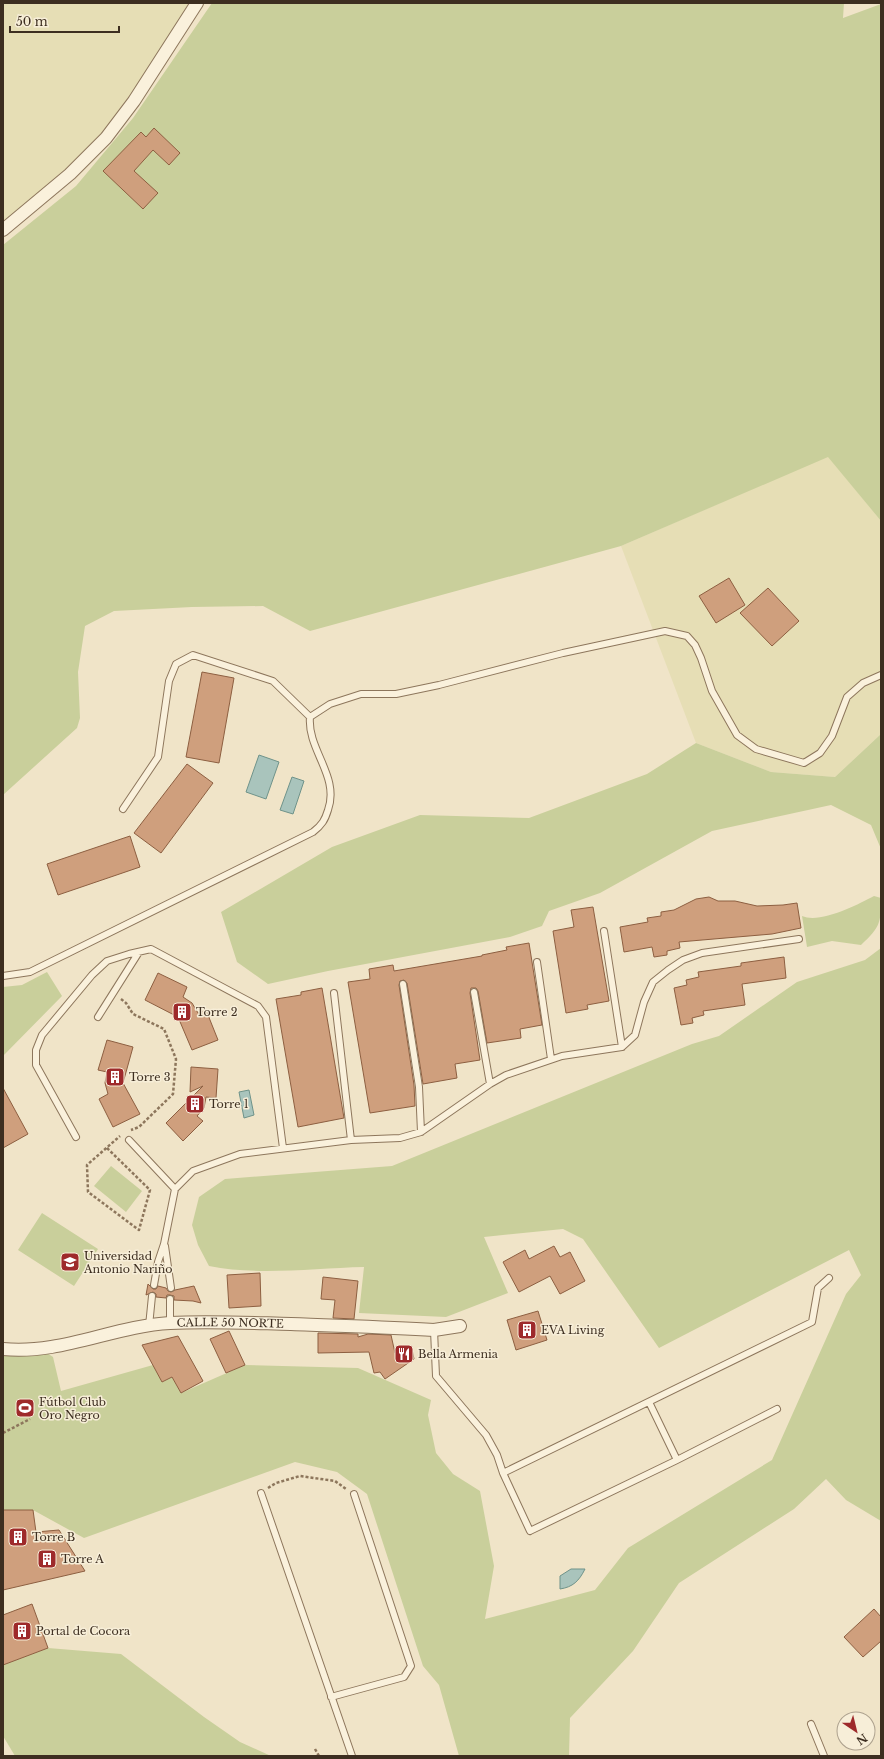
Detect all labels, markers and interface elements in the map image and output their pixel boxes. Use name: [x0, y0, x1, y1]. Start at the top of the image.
scale bar: [10, 8, 119, 34]
text: 50 m: [16, 14, 48, 29]
building icon: Torre 2: [171, 1001, 193, 1023]
place label: Torre 2: [196, 1005, 238, 1019]
building icon: Torre 3: [104, 1066, 126, 1088]
place label: Torre 3: [129, 1070, 171, 1084]
building icon: Torre 1: [184, 1093, 206, 1115]
place label: Torre 1: [209, 1097, 249, 1111]
place label: Universidad Antonio Nariño: [83, 1249, 172, 1276]
school or university icon: Universidad Antonio Nariño: [59, 1251, 81, 1273]
street label: CALLE 50 NORTE: [176, 1315, 284, 1331]
building icon: EVA Living: [516, 1319, 538, 1341]
place label: EVA Living: [541, 1323, 605, 1337]
restaurant icon: Bella Armenia: [393, 1343, 415, 1365]
place label: Bella Armenia: [418, 1347, 499, 1361]
place label: Fútbol Club Oro Negro: [39, 1395, 106, 1422]
sports icon: Fútbol Club Oro Negro: [14, 1397, 36, 1419]
building icon: Torre B: [7, 1526, 29, 1548]
place label: Torre B: [32, 1530, 75, 1544]
building icon: Torre A: [36, 1548, 58, 1570]
place label: Torre A: [61, 1552, 104, 1566]
building icon: Portal de Cocora: [11, 1620, 33, 1642]
place label: Portal de Cocora: [36, 1624, 131, 1638]
north arrow: [836, 1711, 876, 1751]
text: N: [853, 1730, 870, 1748]

